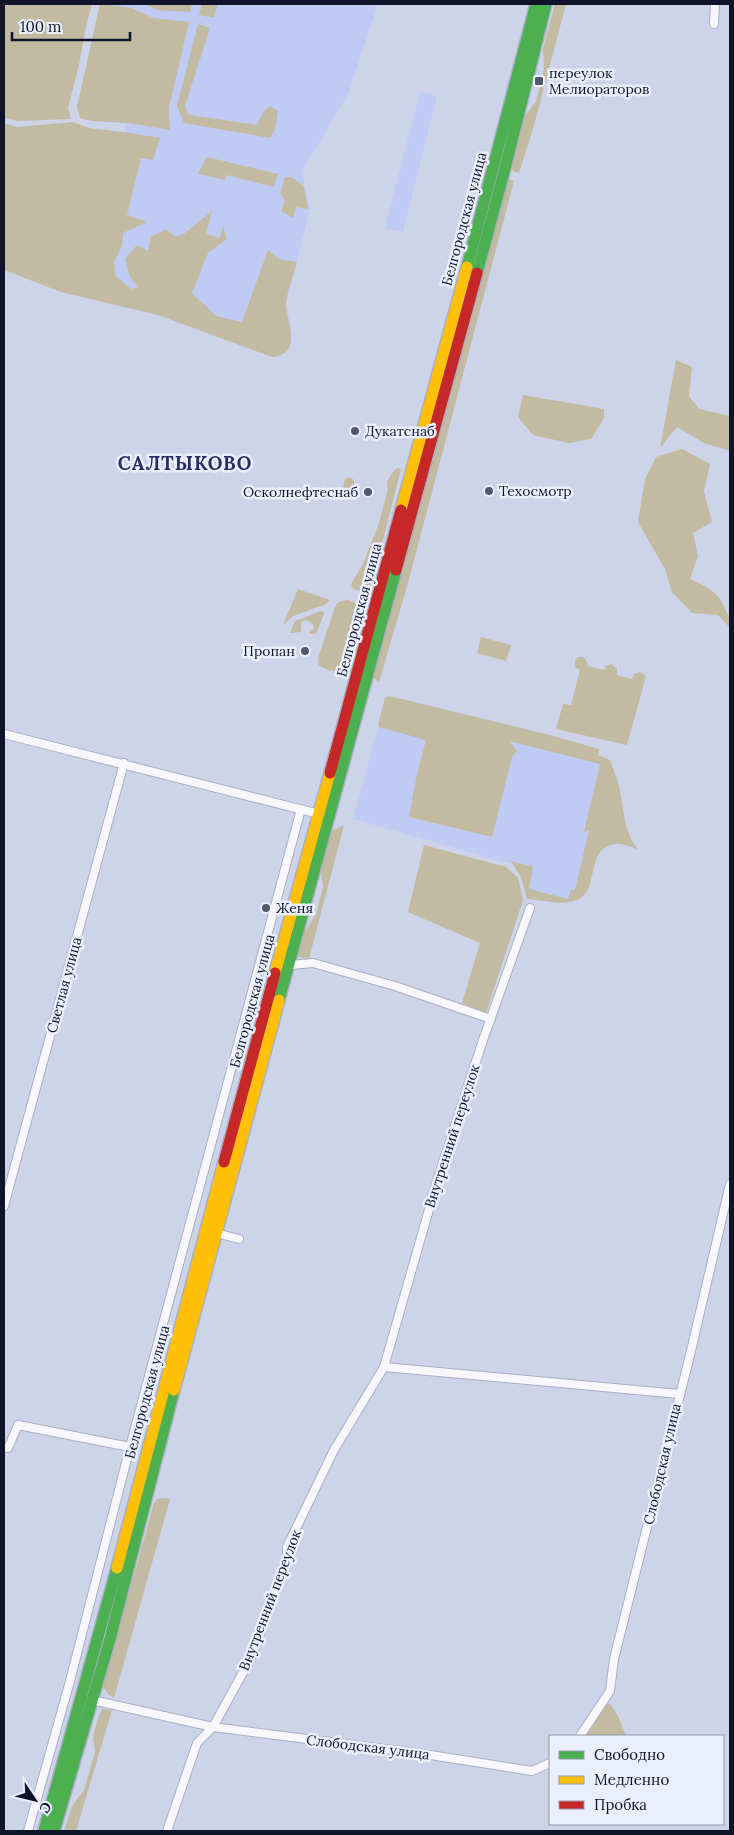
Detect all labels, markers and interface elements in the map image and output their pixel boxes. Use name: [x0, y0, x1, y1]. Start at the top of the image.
scale bar: [12, 10, 130, 42]
text: 100 m: [20, 17, 61, 36]
place label: переулок Мелиораторов: [549, 64, 649, 98]
marker: переулок Мелиораторов: [533, 75, 545, 87]
street label: Белгородская улица: [438, 150, 490, 288]
place label: Дукатснаб: [365, 422, 435, 440]
marker: Дукатснаб: [349, 425, 361, 437]
district label: САЛТЫКОВО: [118, 451, 252, 475]
place label: Техосмотр: [499, 482, 572, 500]
place label: Осколнефтеснаб: [243, 483, 358, 501]
marker: Техосмотр: [483, 485, 495, 497]
marker: Осколнефтеснаб: [362, 486, 374, 498]
street label: Белгородская улица: [333, 541, 385, 679]
place label: Пропан: [243, 642, 295, 660]
marker: Пропан: [299, 645, 311, 657]
place label: Женя: [276, 899, 313, 917]
marker: Женя: [260, 902, 272, 914]
street label: Белгородская улица: [226, 932, 278, 1070]
street label: Светлая улица: [43, 935, 85, 1035]
street label: Внутренний переулок: [420, 1062, 484, 1210]
street label: Белгородская улица: [121, 1323, 173, 1461]
street label: Слободская улица: [639, 1402, 685, 1526]
street label: Внутренний переулок: [235, 1526, 305, 1673]
street label: Слободская улица: [305, 1731, 431, 1763]
legend: [549, 1735, 724, 1825]
text: Свободно: [594, 1745, 665, 1764]
text: Медленно: [594, 1770, 669, 1789]
north arrow: [10, 1775, 60, 1825]
text: Пробка: [594, 1795, 647, 1814]
text: С: [35, 1798, 56, 1817]

